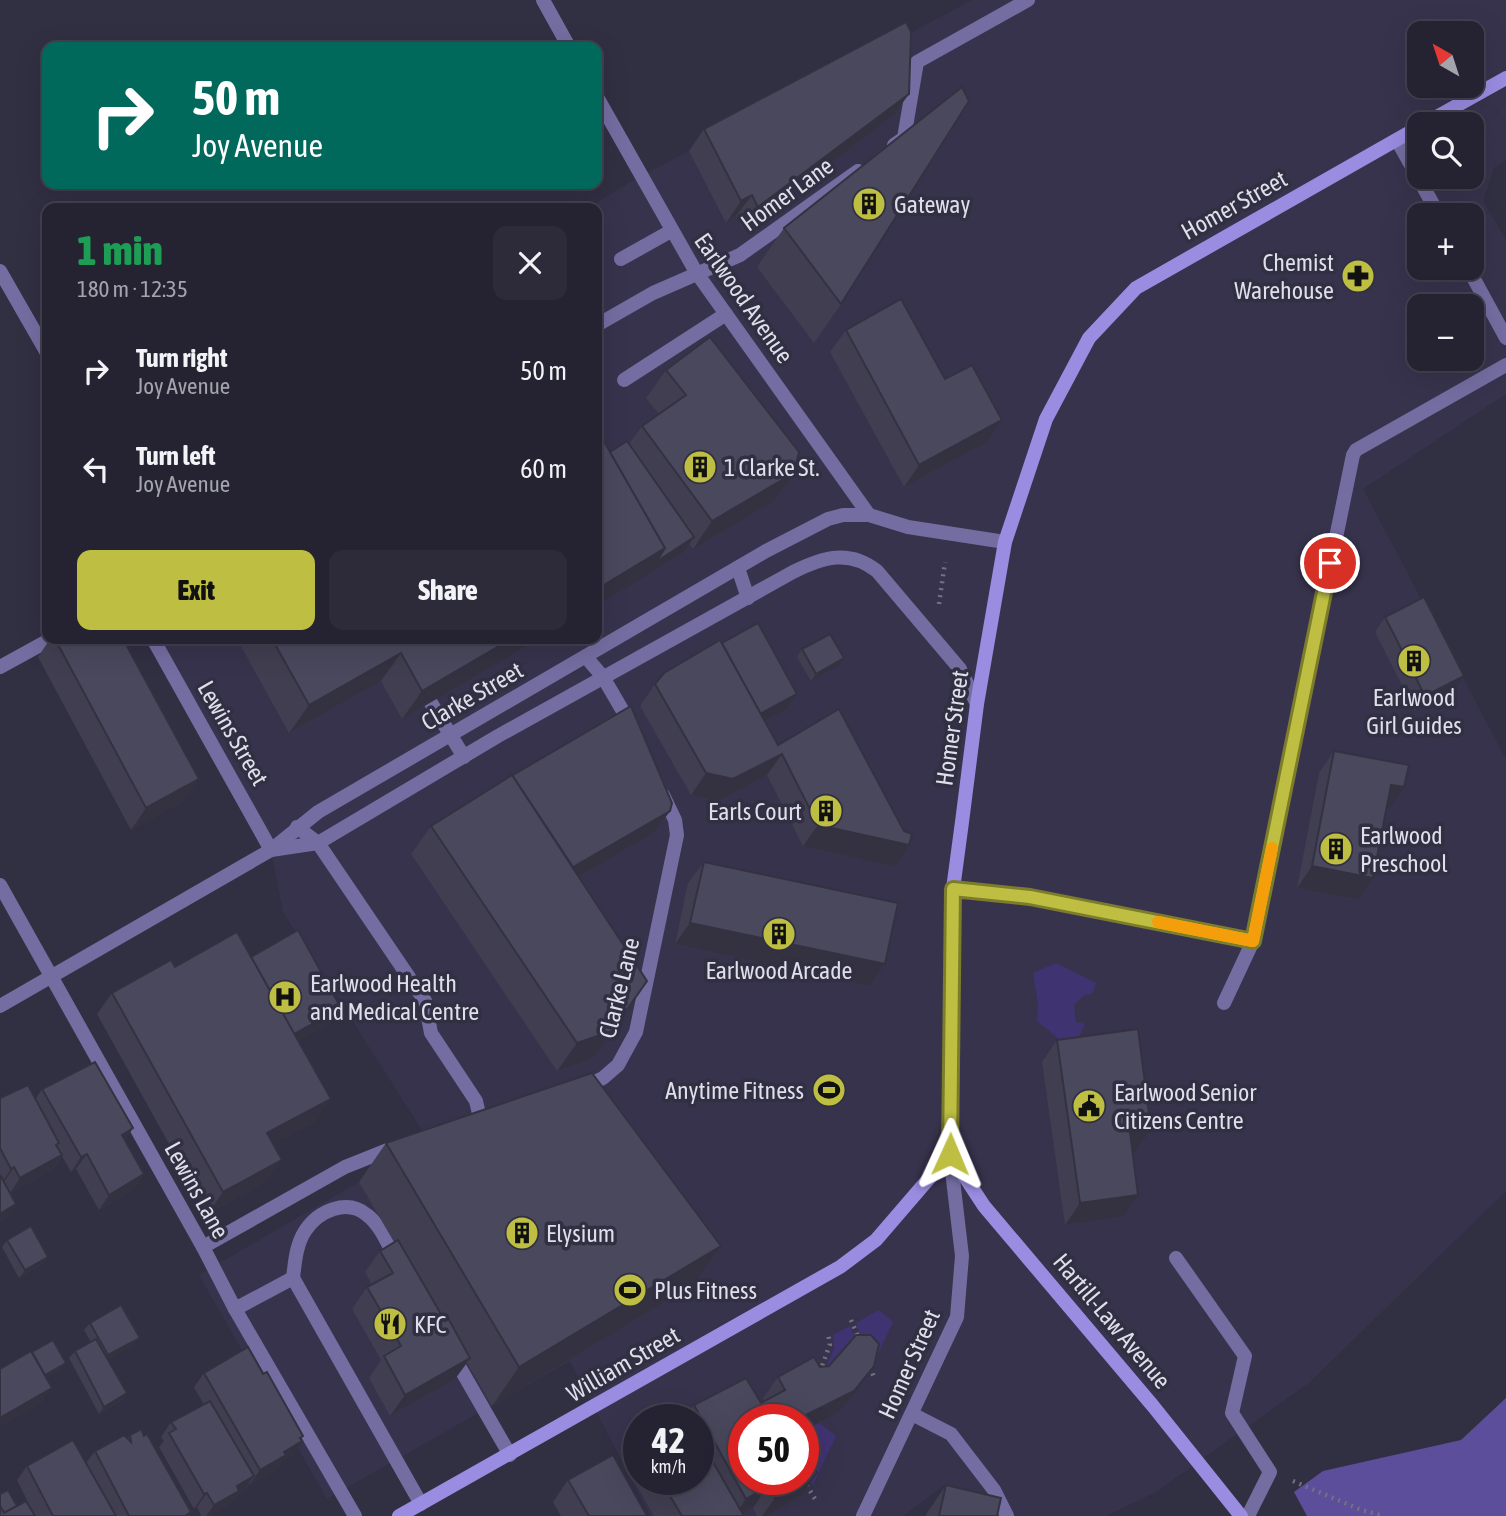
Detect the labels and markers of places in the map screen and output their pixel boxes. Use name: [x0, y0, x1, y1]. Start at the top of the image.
building icon: Gateway: [850, 185, 888, 223]
place label: Gateway: [894, 191, 970, 218]
place label: Chemist Warehouse: [1234, 249, 1334, 304]
pharmacy icon: Chemist Warehouse: [1339, 257, 1377, 295]
building icon: 1 Clarke St.: [681, 448, 719, 486]
place label: 1 Clarke St.: [724, 454, 820, 481]
pin: [1300, 533, 1360, 593]
building icon: Earlwood Girl Guides: [1395, 642, 1433, 680]
place label: Earlwood Girl Guides: [1366, 684, 1462, 739]
building icon: Earls Court: [807, 792, 845, 830]
place label: Earls Court: [708, 798, 802, 825]
place label: Earlwood Preschool: [1360, 822, 1448, 877]
building icon: Earlwood Preschool: [1317, 830, 1355, 868]
building icon: Earlwood Arcade: [760, 915, 798, 953]
place label: Earlwood Arcade: [705, 957, 853, 984]
place label: Earlwood Health and Medical Centre: [310, 970, 479, 1025]
hospital icon: Earlwood Health and Medical Centre: [266, 978, 304, 1016]
sports icon: Anytime Fitness: [810, 1071, 848, 1109]
place label: Anytime Fitness: [665, 1077, 804, 1104]
place label: Earlwood Senior Citizens Centre: [1114, 1079, 1257, 1134]
public building icon: Earlwood Senior Citizens Centre: [1070, 1087, 1108, 1125]
building icon: Elysium: [503, 1214, 541, 1252]
place label: Elysium: [546, 1220, 615, 1247]
sports icon: Plus Fitness: [611, 1271, 649, 1309]
place label: Plus Fitness: [654, 1277, 757, 1304]
restaurant icon: KFC: [371, 1305, 409, 1343]
place label: KFC: [414, 1311, 446, 1338]

